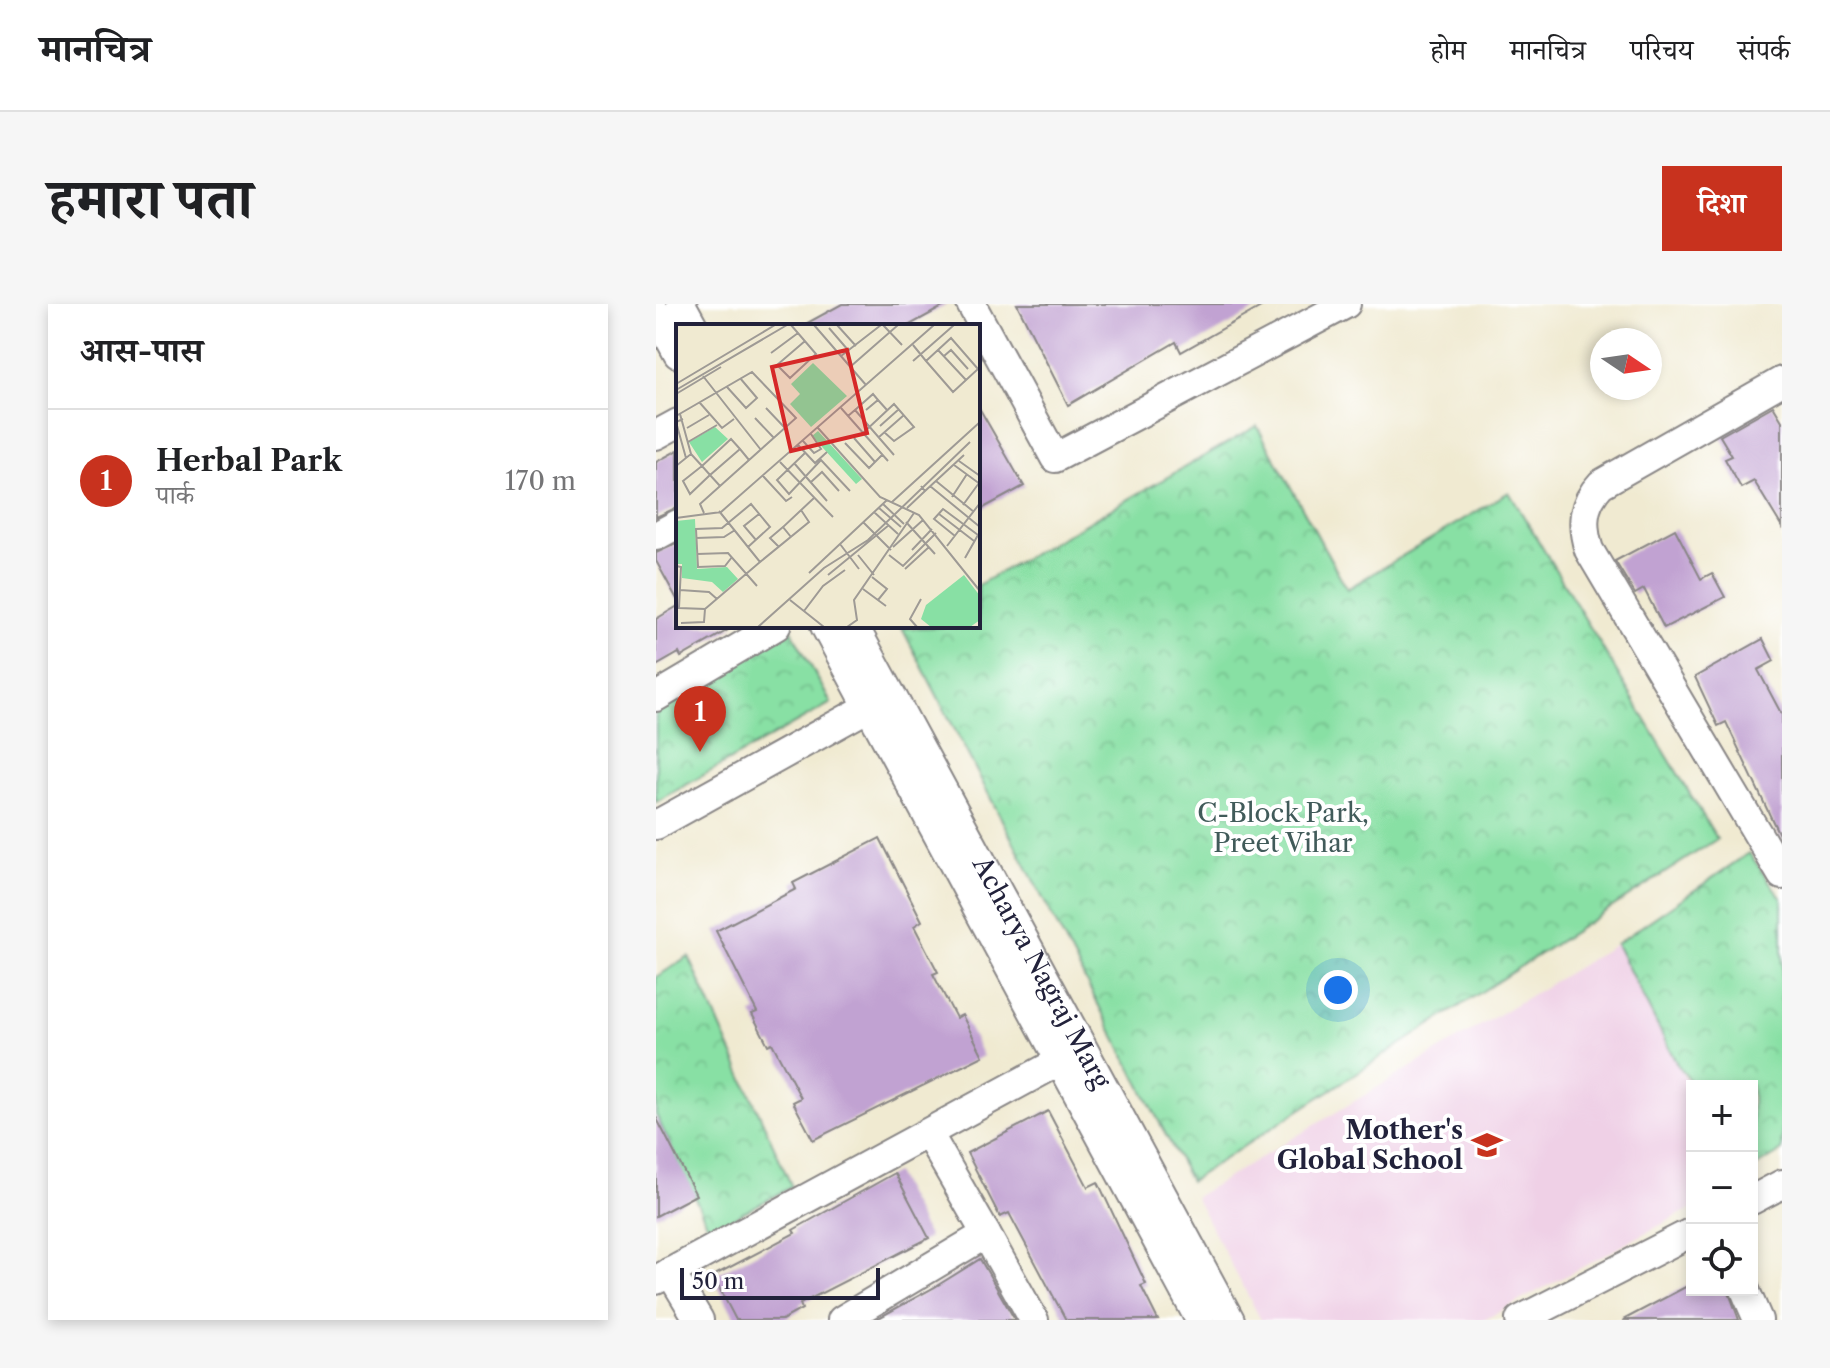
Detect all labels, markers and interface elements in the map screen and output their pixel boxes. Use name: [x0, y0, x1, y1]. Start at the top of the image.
text: मानचित्र: [40, 25, 151, 72]
text: होम: [1430, 33, 1466, 67]
text: मानचित्र: [1510, 33, 1586, 67]
text: परिचय: [1630, 33, 1693, 67]
text: संपर्क: [1737, 33, 1790, 67]
text: हमारा पता: [48, 164, 253, 233]
button: दिशा: [1662, 166, 1782, 251]
inset map: [676, 324, 980, 628]
north arrow: [1590, 328, 1662, 400]
text: आस-पास: [80, 329, 203, 371]
text: Herbal Park: [156, 442, 342, 479]
text: 1: [100, 465, 112, 497]
text: 170 m: [505, 465, 576, 497]
text: पार्क: [156, 479, 194, 511]
pin: 1: [674, 686, 726, 752]
park label: C-Block Park, Preet Vihar: [1197, 797, 1369, 859]
street label: Acharya Nagraj Marg: [965, 850, 1118, 1094]
your location: [1318, 970, 1358, 1010]
map controls: [1686, 1080, 1758, 1296]
button: +: [1686, 1080, 1758, 1152]
place label: Mother's Global School: [1277, 1114, 1463, 1176]
school or university icon: Mother's Global School: [1470, 1128, 1504, 1162]
button: −: [1686, 1152, 1758, 1224]
button: locate: [1686, 1224, 1758, 1296]
scale bar: [680, 1264, 880, 1300]
text: 50 m: [692, 1268, 744, 1295]

